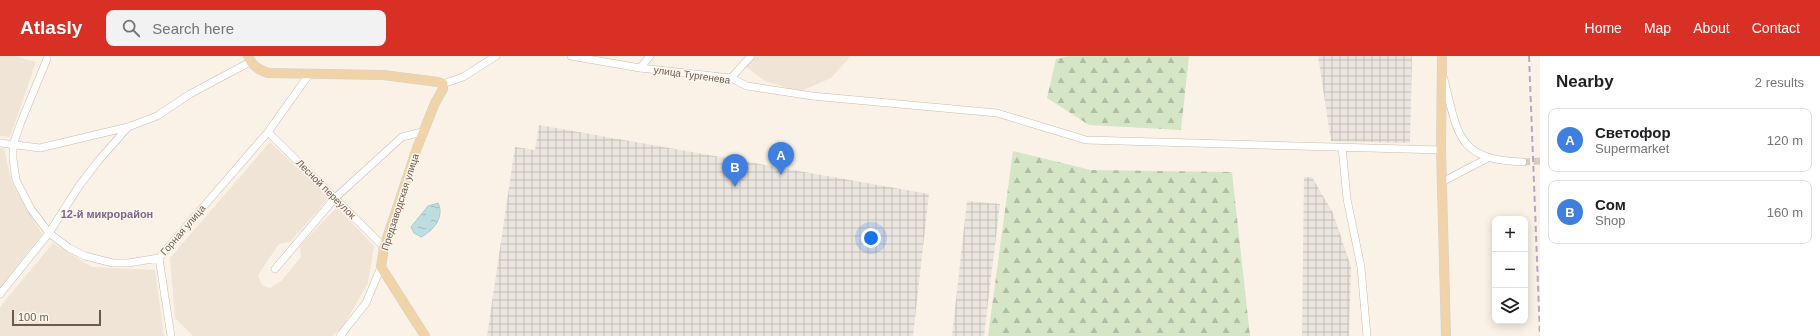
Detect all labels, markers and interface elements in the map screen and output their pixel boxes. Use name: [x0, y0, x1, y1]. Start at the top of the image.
search box: [106, 10, 386, 46]
text: Atlasly: [20, 17, 82, 38]
icon: search: [120, 17, 142, 39]
text: Search here: [152, 20, 234, 37]
text: Home: [1585, 20, 1622, 36]
text: Map: [1644, 20, 1671, 36]
text: About: [1693, 20, 1730, 36]
text: Contact: [1752, 20, 1800, 36]
street label: улица Тургенева: [653, 64, 731, 86]
text: Nearby: [1556, 72, 1614, 91]
text: 2 results: [1755, 75, 1804, 90]
text: Светофор: [1595, 124, 1671, 141]
text: A: [1565, 133, 1575, 148]
text: 120 m: [1767, 133, 1803, 148]
text: Supermarket: [1595, 141, 1669, 156]
pin: A: [768, 142, 794, 175]
street label: Предзаводская улица: [379, 152, 421, 252]
pin: B: [722, 154, 748, 187]
street label: Лесной переулок: [294, 157, 358, 221]
text: Сом: [1595, 196, 1626, 213]
street label: Горная улица: [158, 202, 208, 257]
text: B: [1565, 205, 1575, 220]
text: 160 m: [1767, 205, 1803, 220]
district label: 12-й микрорайон: [61, 208, 153, 220]
text: Shop: [1595, 213, 1625, 228]
map controls: [1492, 216, 1528, 324]
button: +: [1492, 216, 1528, 252]
your location: [861, 228, 881, 248]
button: −: [1492, 252, 1528, 288]
button: layers: [1492, 288, 1528, 324]
scale bar: [12, 308, 101, 327]
text: 100 m: [18, 311, 49, 323]

